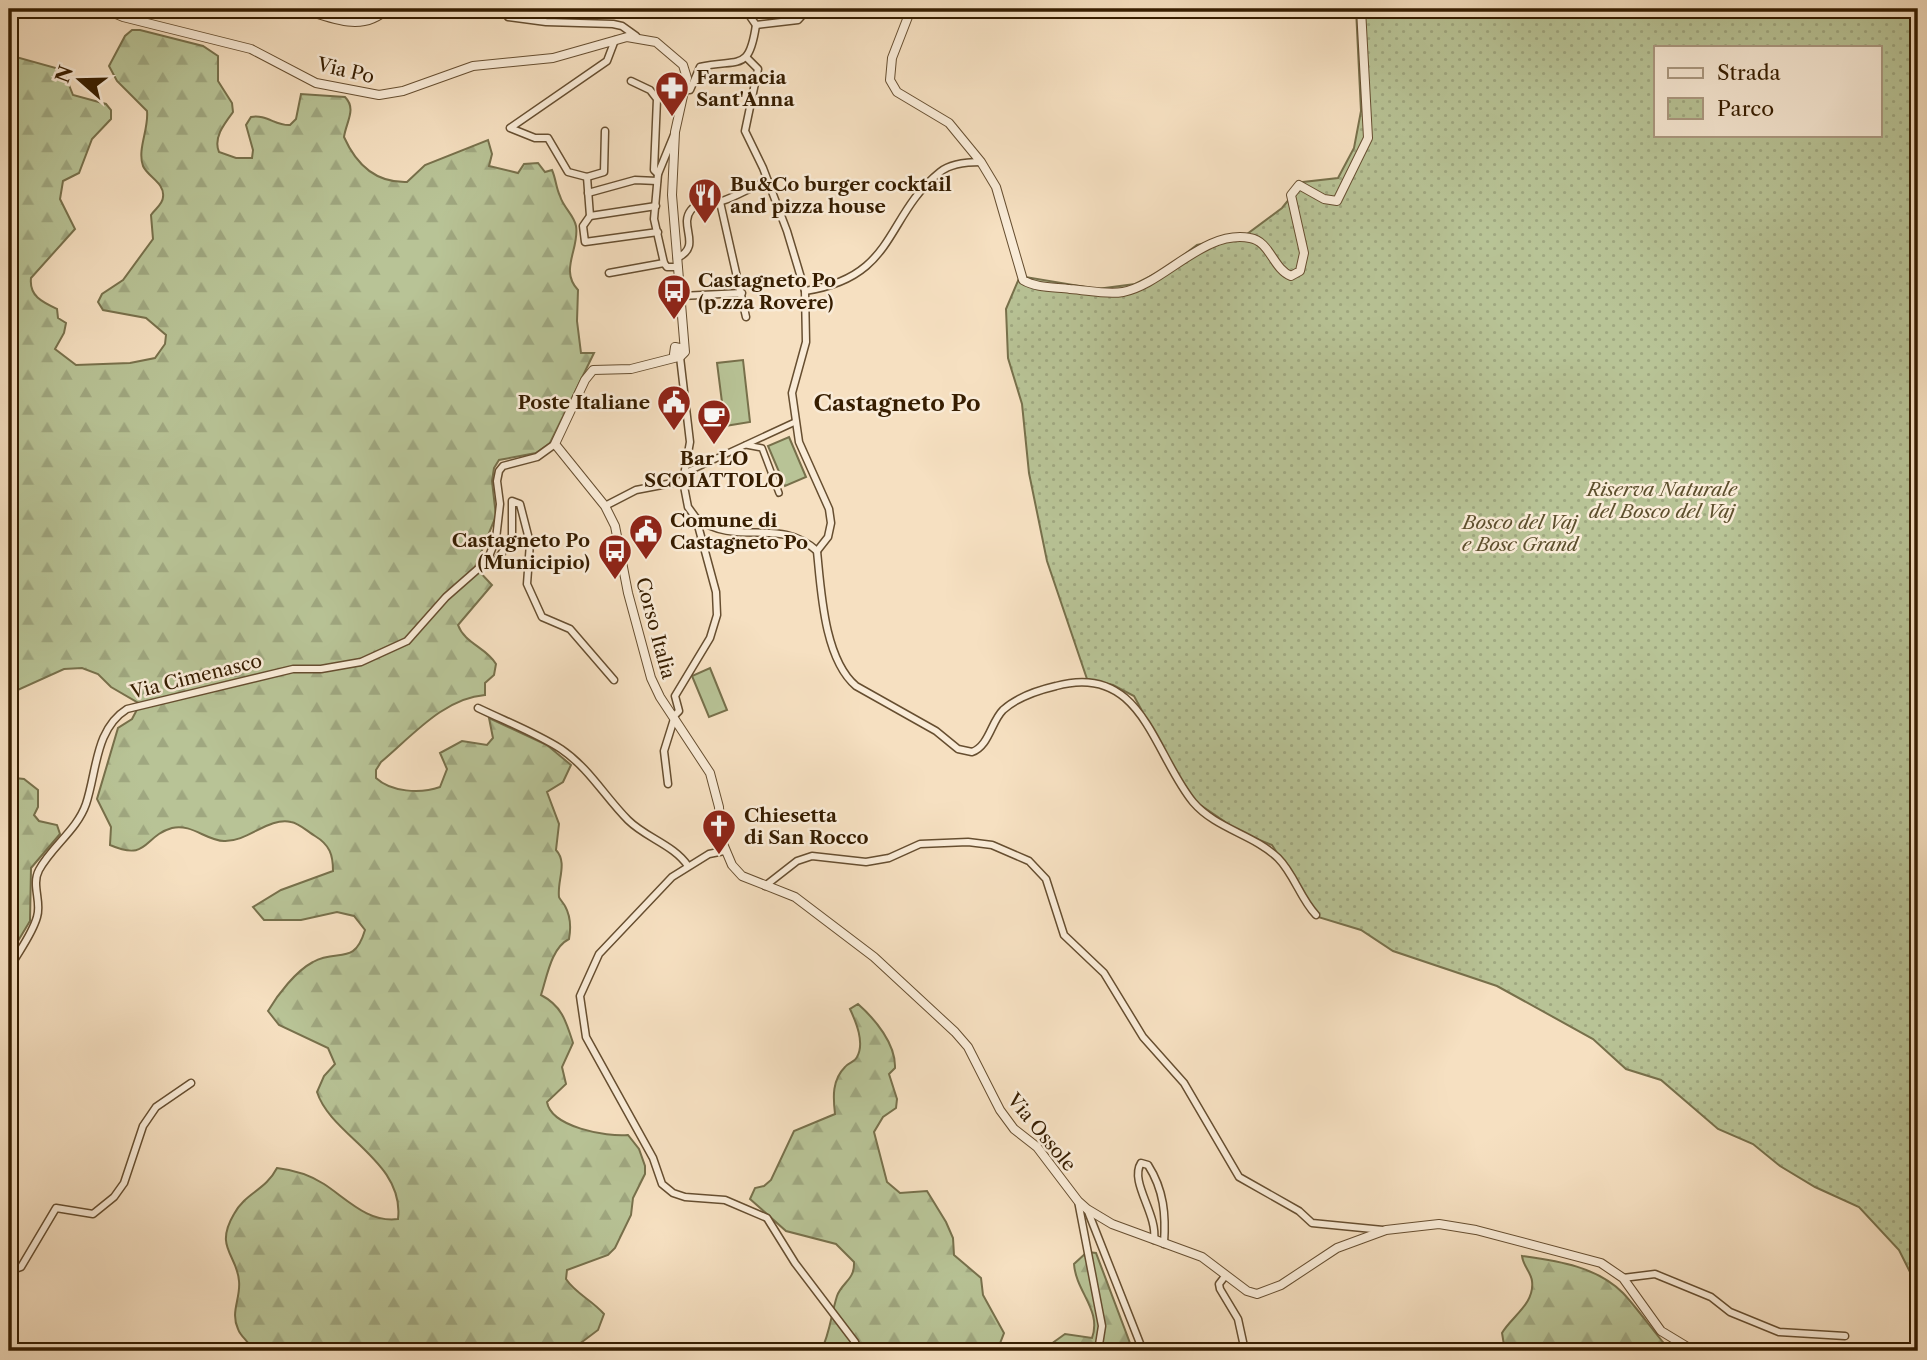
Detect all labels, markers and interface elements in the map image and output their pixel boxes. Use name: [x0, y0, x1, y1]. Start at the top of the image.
north arrow: [46, 46, 116, 116]
legend: [1654, 46, 1882, 136]
street label: Via Po: [314, 53, 377, 88]
text: Strada: [1717, 60, 1782, 85]
text: N: [51, 63, 78, 86]
place label: Farmacia Sant'Anna: [696, 66, 795, 111]
pharmacy icon: Farmacia Sant'Anna: [653, 69, 691, 118]
text: Parco: [1717, 96, 1774, 121]
place label: Bu&Co burger cocktail and pizza house: [730, 173, 952, 218]
restaurant icon: Bu&Co burger cocktail and pizza house: [686, 176, 724, 225]
place label: Castagneto Po (p.zza Rovere): [698, 269, 836, 314]
bus stop icon: Castagneto Po (p.zza Rovere): [655, 272, 693, 321]
public building icon: Poste Italiane: [655, 383, 693, 432]
district label: Castagneto Po: [813, 389, 981, 417]
place label: Poste Italiane: [518, 391, 650, 414]
cafe icon: Bar LO SCOIATTOLO: [695, 397, 733, 446]
place label: Bar LO SCOIATTOLO: [644, 447, 784, 492]
park label: Riserva Naturale del Bosco del Vaj: [1585, 478, 1738, 523]
place label: Comune di Castagneto Po: [670, 509, 808, 554]
park label: Bosco del Vaj e Bosc Grand: [1460, 511, 1580, 556]
public building icon: Comune di Castagneto Po: [627, 512, 665, 561]
place label: Castagneto Po (Municipio): [452, 529, 590, 574]
bus stop icon: Castagneto Po (Municipio): [596, 532, 634, 581]
street label: Corso Italia: [631, 575, 680, 681]
street label: Via Cimenasco: [127, 649, 264, 704]
place label: Chiesetta di San Rocco: [744, 804, 869, 849]
church icon: Chiesetta di San Rocco: [700, 807, 738, 856]
street label: Via Ossole: [1002, 1088, 1081, 1176]

